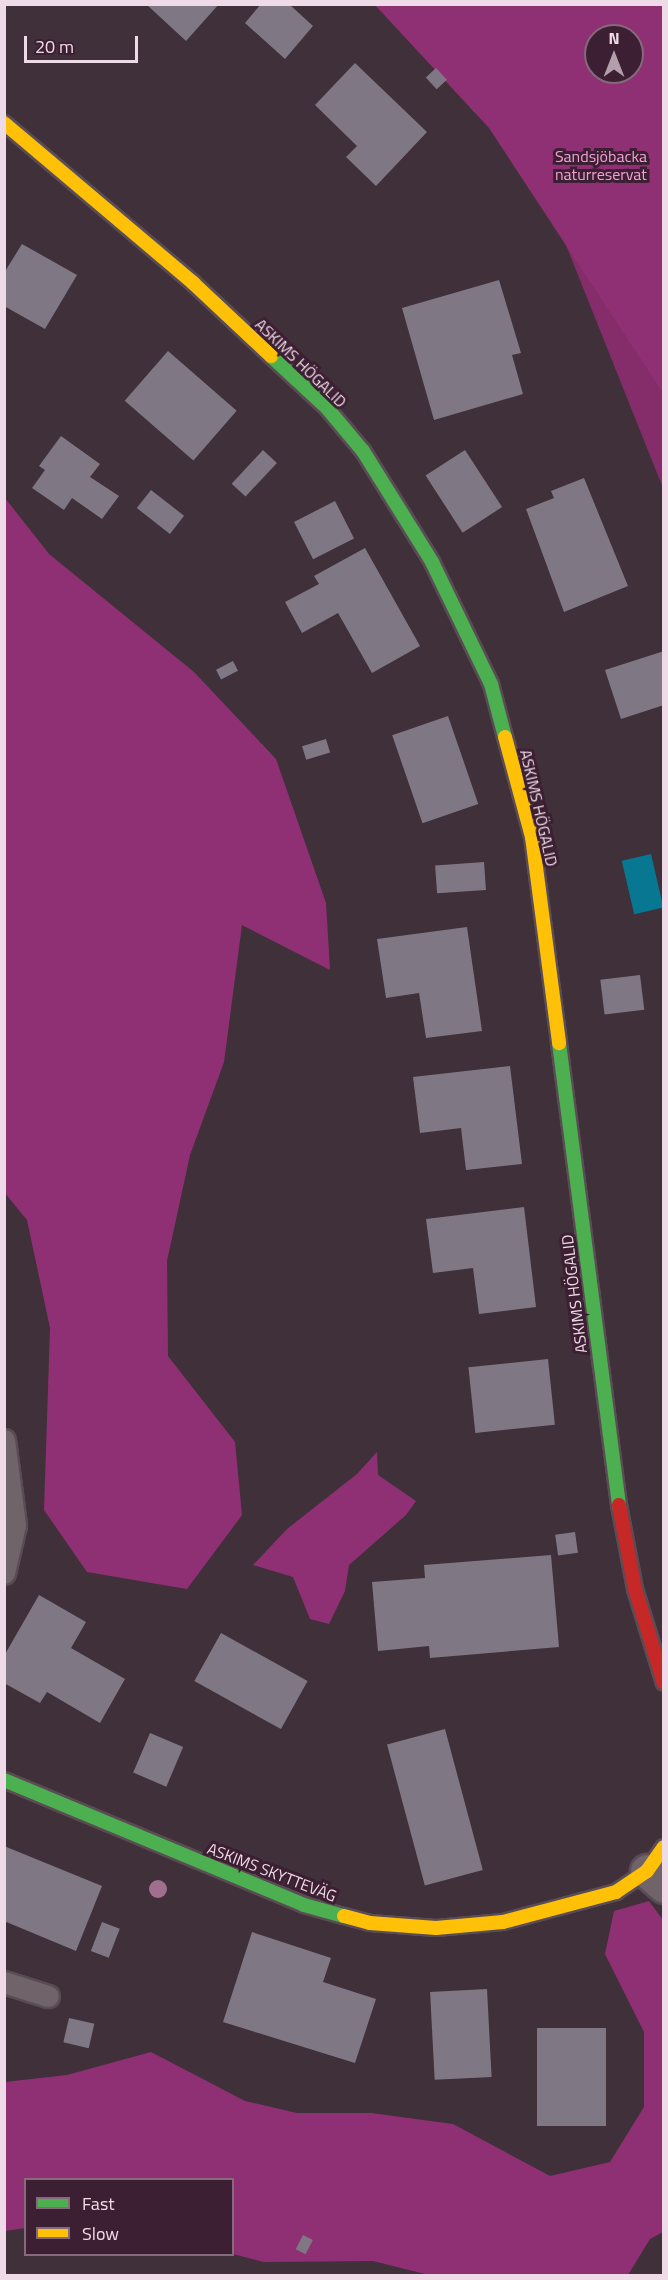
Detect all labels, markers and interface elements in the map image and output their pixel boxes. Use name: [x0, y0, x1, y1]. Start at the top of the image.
scale bar: [27, 24, 141, 62]
north arrow: [584, 24, 644, 84]
text: N: [608, 26, 620, 50]
text: 20 m: [35, 33, 74, 60]
park label: Sandsjöbacka naturreservat: [555, 146, 647, 184]
street label: ASKIMS HÖGALID: [251, 315, 351, 411]
street label: ASKIMS HÖGALID: [516, 748, 562, 868]
street label: ASKIMS HÖGALID: [557, 1234, 591, 1354]
street label: ASKIMS SKYTTEVÄG: [205, 1839, 339, 1905]
legend: [24, 2178, 234, 2256]
text: Fast: [82, 2190, 115, 2217]
text: Slow: [82, 2220, 119, 2247]

